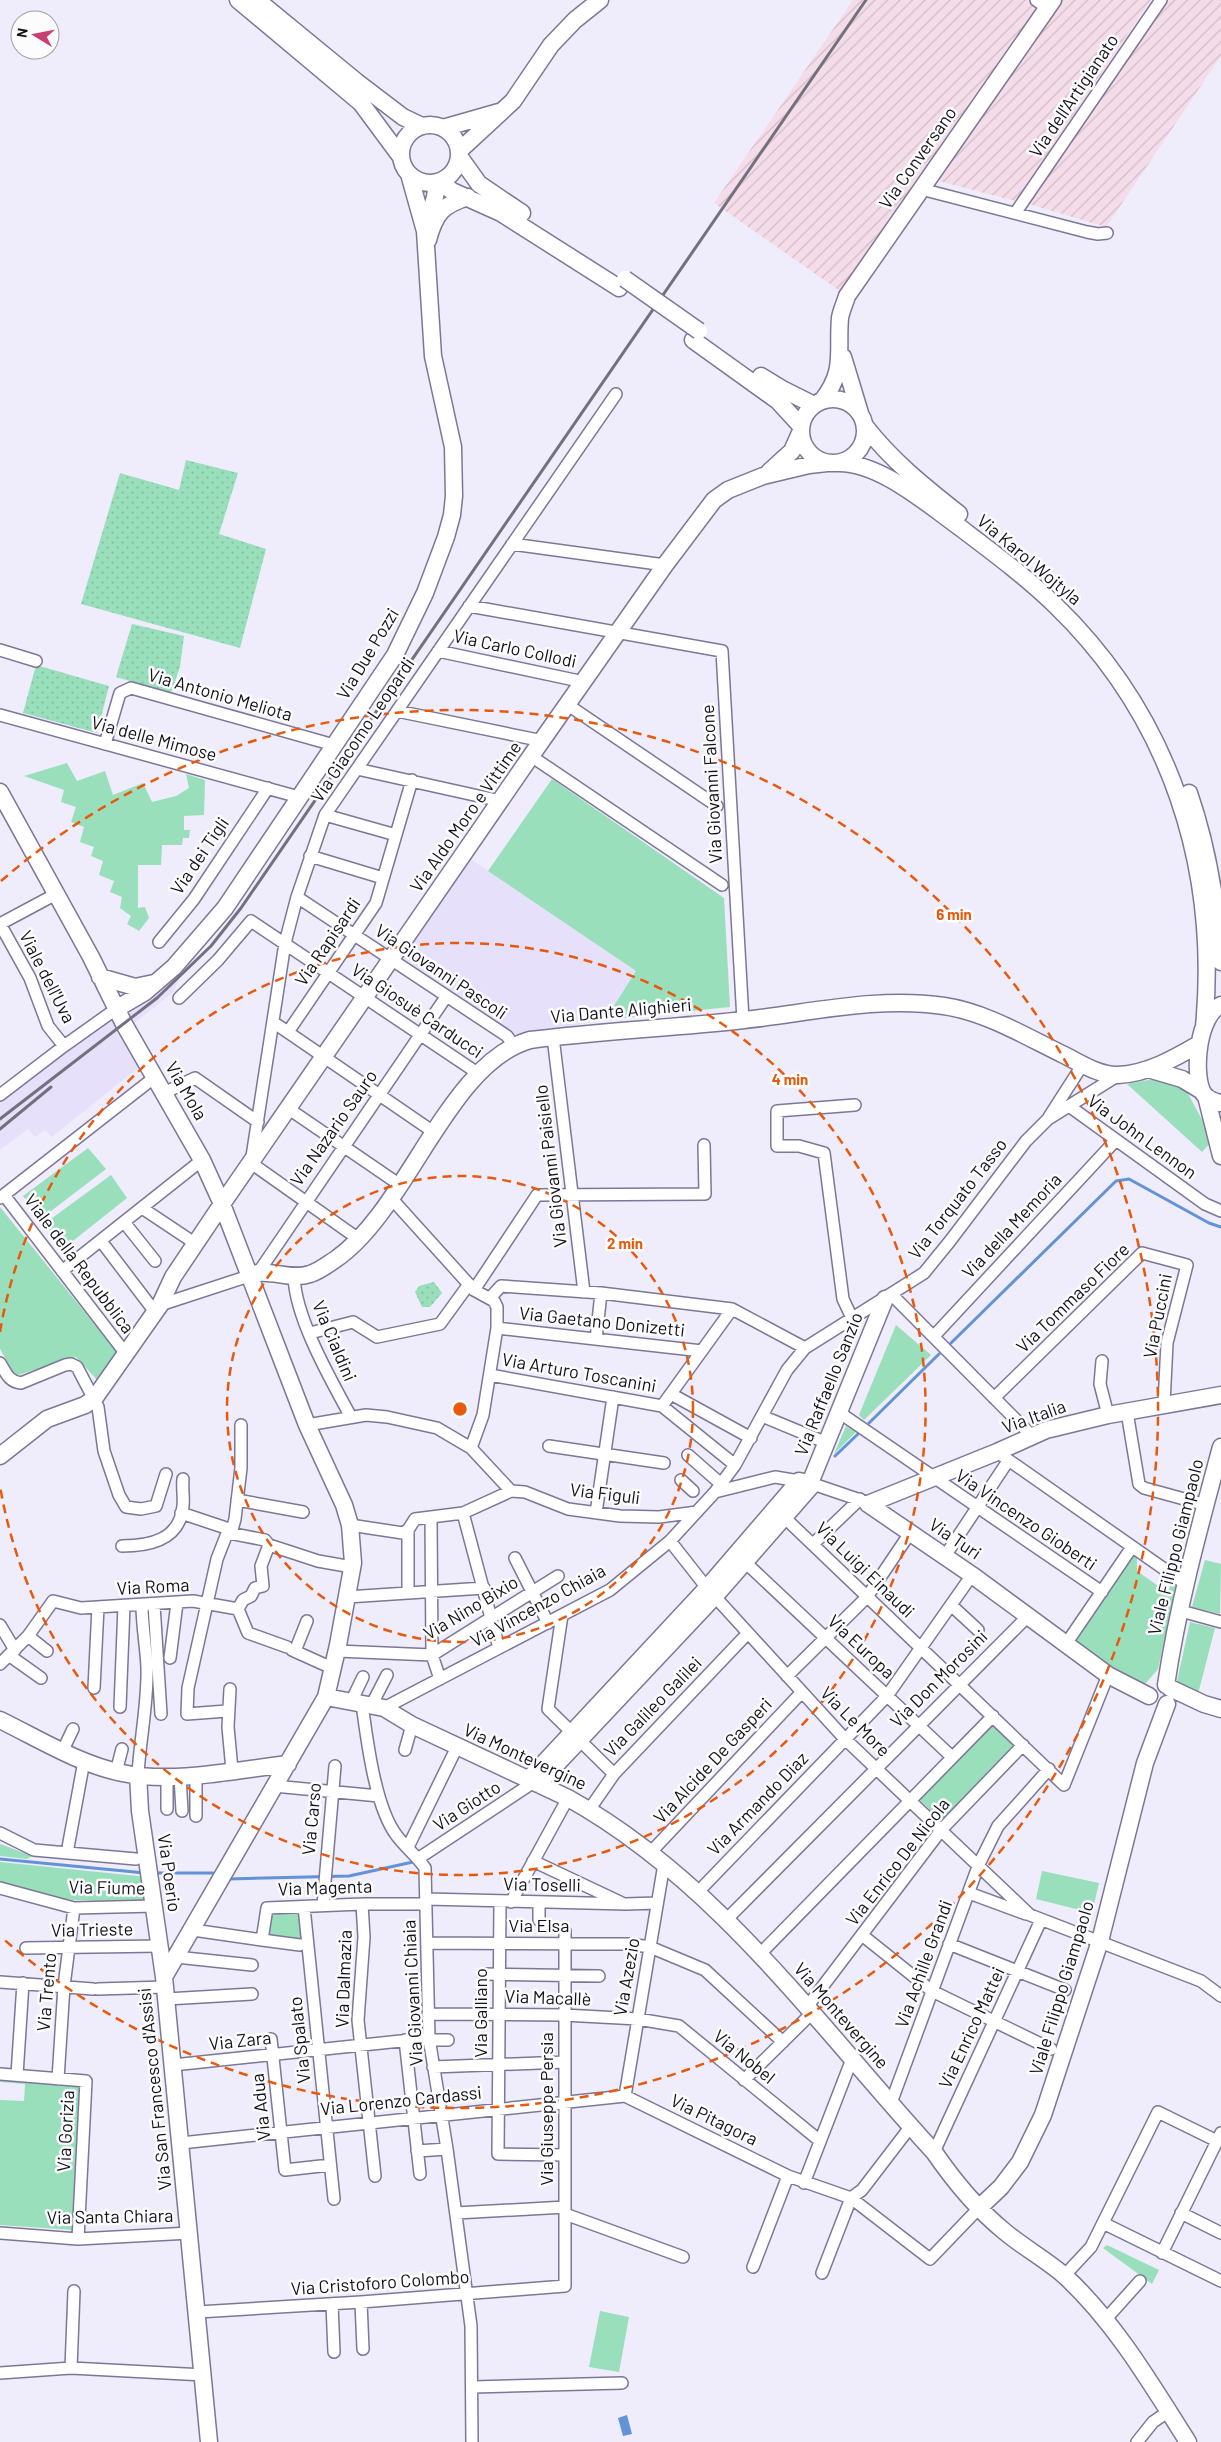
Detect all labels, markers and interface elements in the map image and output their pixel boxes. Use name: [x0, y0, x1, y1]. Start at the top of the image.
north arrow: [10, 10, 60, 60]
text: N: [13, 27, 31, 39]
street label: Via dell'Artigianato: [1024, 30, 1123, 161]
street label: Via Conversano: [874, 102, 961, 213]
street label: Via Karol Wojtyla: [973, 509, 1086, 609]
street label: Via Due Pozzi: [331, 604, 403, 703]
street label: Via Carlo Collodi: [452, 624, 579, 672]
street label: Via Giacomo Leopardi: [306, 653, 419, 806]
street label: Via Antonio Meliota: [146, 663, 295, 725]
street label: Via Giovanni Falcone: [696, 704, 726, 864]
street label: Via delle Mimose: [89, 711, 219, 765]
street label: Via Aldo Moro e Vittime: [405, 737, 526, 896]
street label: Via dei Tigli: [165, 813, 233, 898]
street label: Via Rapisardi: [290, 893, 365, 990]
text: 6 min: [936, 905, 972, 923]
street label: Via Giovanni Pascoli: [371, 919, 512, 1023]
street label: Viale dell'Uva: [15, 927, 81, 1027]
street label: Via Giosuè Carducci: [348, 958, 488, 1062]
street label: Via Dante Alighieri: [549, 993, 692, 1027]
street label: Via Mola: [161, 1057, 212, 1124]
street label: Via Nazario Sauro: [285, 1065, 381, 1190]
text: 4 min: [772, 1070, 808, 1088]
street label: Via Giovanni Paisiello: [529, 1084, 571, 1249]
street label: Via John Lennon: [1084, 1089, 1202, 1183]
street label: Via Torquato Tasso: [903, 1133, 1011, 1263]
street label: Via della Memoria: [957, 1168, 1066, 1283]
street label: Viale della Repubblica: [20, 1189, 140, 1338]
text: 2 min: [607, 1234, 643, 1252]
street label: Via Tommaso Fiore: [1011, 1238, 1133, 1357]
street label: Via Puccini: [1138, 1272, 1176, 1360]
street label: Via Cialdini: [308, 1297, 362, 1384]
street label: Via Gaetano Donizetti: [518, 1301, 686, 1341]
street label: Via Raffaello Sanzio: [789, 1309, 867, 1459]
street label: Via Arturo Toscanini: [500, 1348, 658, 1396]
street label: Via Italia: [999, 1394, 1069, 1438]
centre of rings: [451, 1400, 469, 1418]
street label: Viale Filippo Giampaolo: [1142, 1456, 1208, 1637]
street label: Via Vincenzo Gioberti: [952, 1464, 1101, 1575]
street label: Via Figuli: [569, 1478, 642, 1508]
street label: Via Turi: [925, 1513, 986, 1564]
street label: Via Luigi Einaudi: [812, 1517, 920, 1622]
street label: Via Vincenzo Chiaia: [466, 1559, 609, 1651]
street label: Via Nino Bixio: [419, 1570, 522, 1644]
street label: Via Roma: [116, 1573, 190, 1599]
street label: Via Europa: [823, 1610, 900, 1683]
street label: Via Don Morosini: [885, 1625, 992, 1732]
street label: Via Galileo Galilei: [599, 1651, 706, 1761]
street label: Via Le More: [816, 1682, 895, 1761]
street label: Via Alcide De Gasperi: [648, 1693, 776, 1828]
street label: Via Montevergine: [460, 1718, 591, 1794]
street label: Via Armando Diaz: [702, 1747, 812, 1860]
street label: Via Giotto: [429, 1775, 504, 1835]
street label: Via Carso: [297, 1782, 325, 1856]
street label: Via Enrico De Nicola: [841, 1793, 954, 1930]
street label: Via Poerio: [154, 1832, 186, 1913]
street label: Via Toselli: [503, 1872, 581, 1896]
street label: Via Magenta: [277, 1874, 373, 1900]
street label: Via Fiume: [68, 1875, 146, 1899]
street label: Via Achille Grandi: [890, 1897, 956, 2031]
street label: Viale Filippo Giampaolo: [1024, 1898, 1098, 2077]
street label: Via Elsa: [509, 1914, 569, 1936]
street label: Via Trieste: [51, 1917, 133, 1941]
street label: Via Giovanni Chiaia: [397, 1919, 427, 2067]
street label: Via Dalmazia: [330, 1929, 356, 2028]
street label: Via Azezio: [608, 1936, 644, 2018]
street label: Via Trento: [32, 1952, 60, 2032]
street label: Via Montevergine: [790, 1958, 894, 2073]
street label: Via Enrico Mattei: [933, 1963, 1009, 2092]
street label: Via Galliano: [469, 1968, 491, 2058]
street label: Via Macallè: [504, 1984, 592, 2010]
street label: Via San Francesco d'Assisi: [132, 1987, 176, 2191]
street label: Via Spalato: [284, 1996, 314, 2085]
street label: Via Nobel: [709, 2025, 780, 2088]
street label: Via Zara: [208, 2026, 272, 2054]
street label: Via Giuseppe Persia: [535, 2032, 557, 2186]
street label: Via Adua: [246, 2072, 274, 2142]
street label: Via Lorenzo Cardassi: [319, 2081, 483, 2119]
street label: Via Pitagora: [667, 2089, 762, 2150]
street label: Via Gorizia: [52, 2090, 78, 2172]
street label: Via Santa Chiara: [46, 2204, 174, 2228]
street label: Via Cristoforo Colombo: [290, 2265, 470, 2299]

